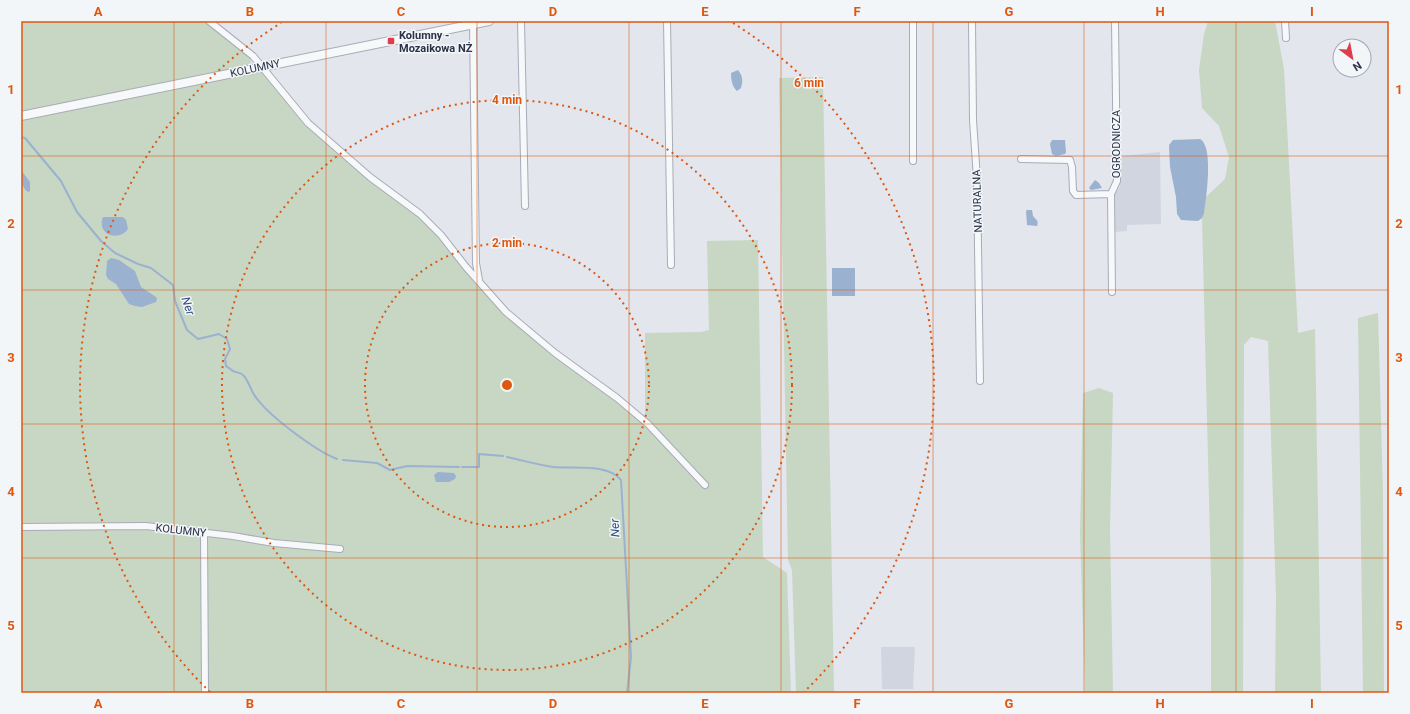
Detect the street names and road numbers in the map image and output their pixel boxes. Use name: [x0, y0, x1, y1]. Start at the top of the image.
street label: KOLUMNY: [229, 57, 282, 80]
street label: OGRODNICZA: [1110, 109, 1123, 178]
street label: NATURALNA: [970, 168, 985, 233]
street label: KOLUMNY: [155, 521, 207, 540]

